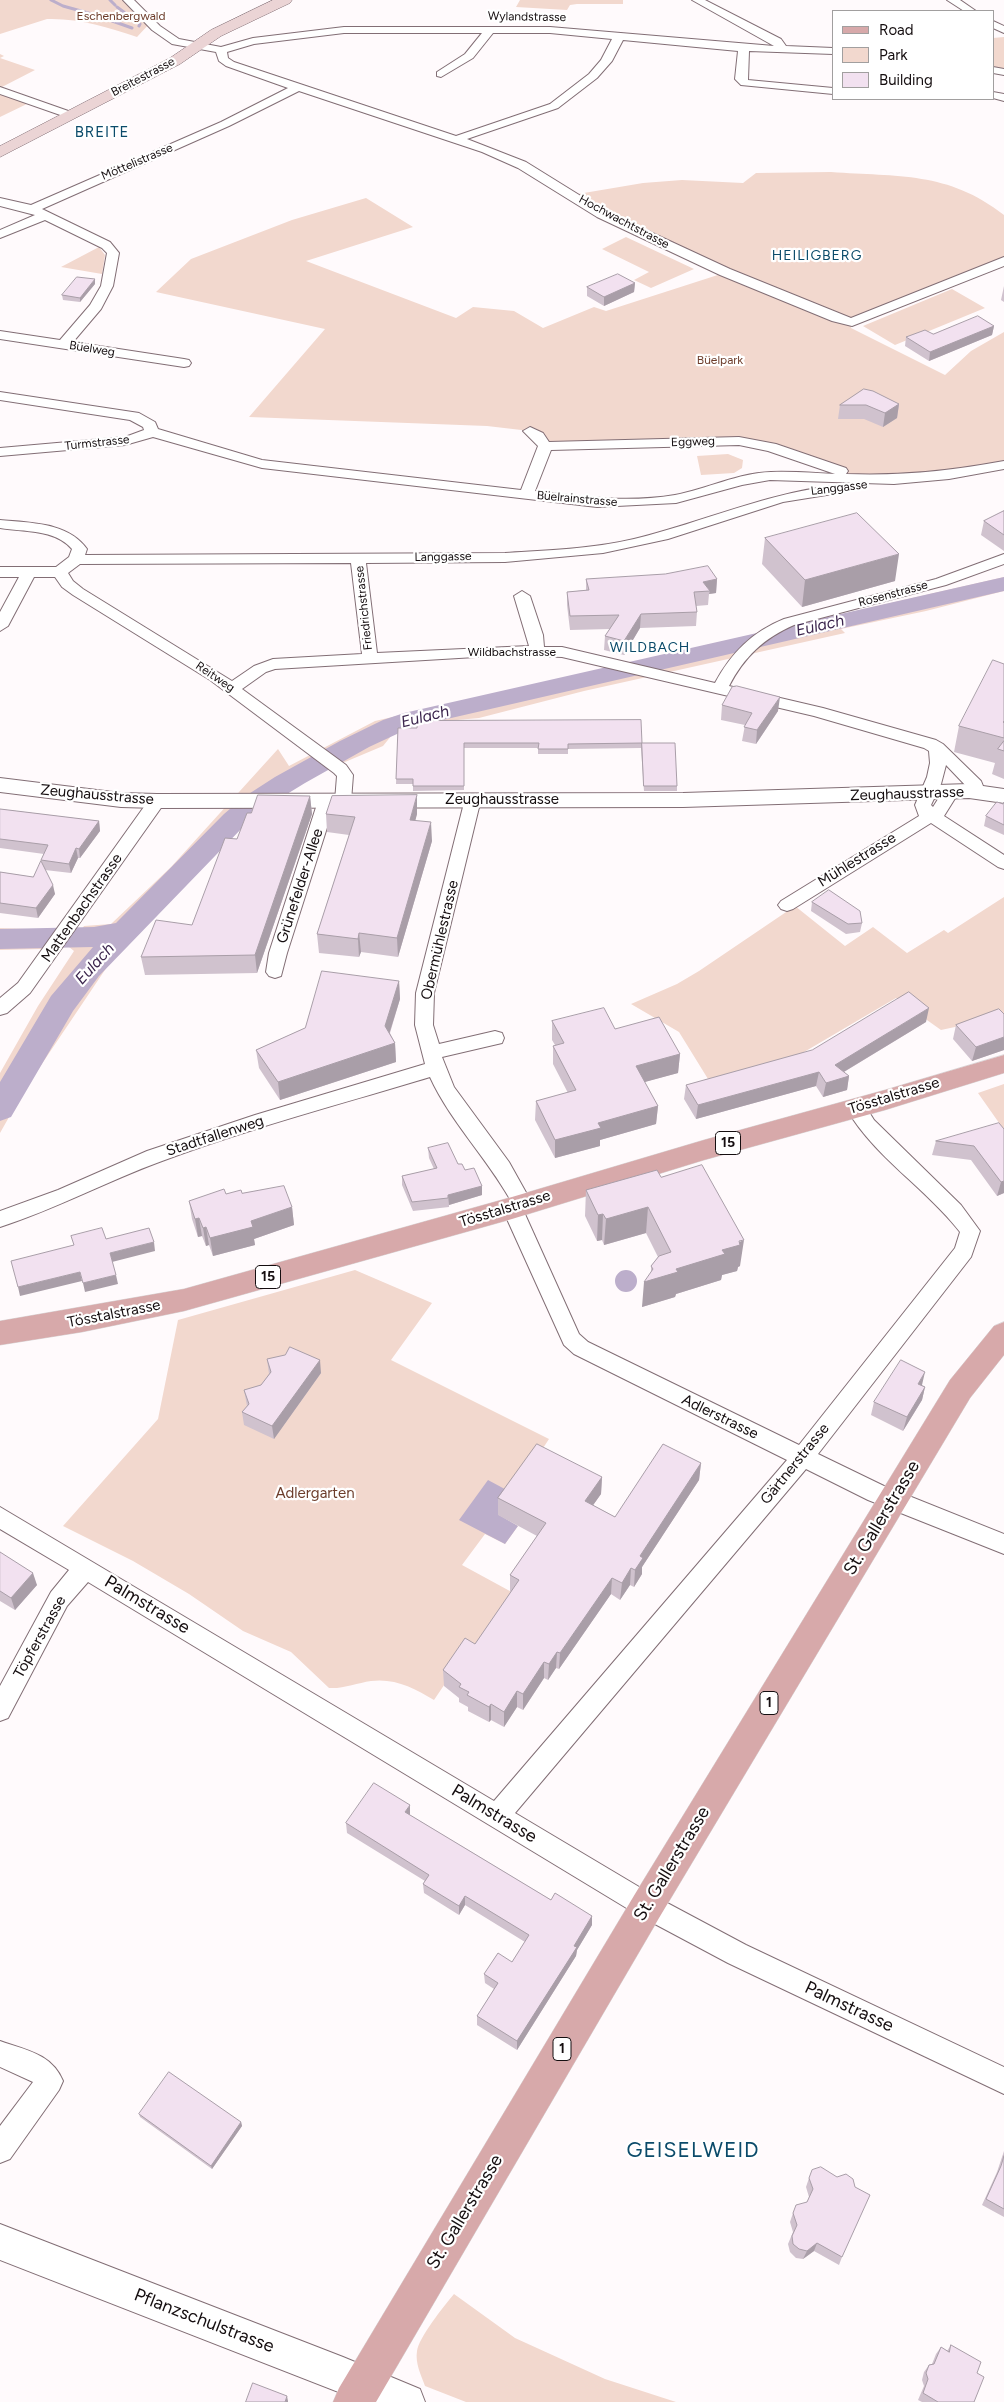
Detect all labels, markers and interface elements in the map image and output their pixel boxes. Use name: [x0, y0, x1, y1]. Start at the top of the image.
park label: Eschenbergwald: [77, 9, 165, 23]
street label: Wylandstrasse: [488, 9, 566, 25]
legend: [832, 10, 994, 100]
text: Road: [879, 21, 914, 39]
text: Park: [879, 46, 908, 64]
street label: Breitestrasse: [109, 54, 177, 100]
text: Building: [879, 71, 933, 89]
district label: BREITE: [74, 124, 130, 142]
street label: Möttelistrasse: [99, 140, 175, 184]
street label: Hochwachtstrasse: [576, 192, 672, 252]
district label: HEILIGBERG: [770, 248, 864, 264]
street label: Büelweg: [68, 338, 116, 360]
park label: Büelpark: [697, 353, 743, 367]
street label: Turmstrasse: [64, 432, 130, 454]
street label: Eggweg: [671, 434, 715, 450]
street label: Langgasse: [810, 477, 868, 499]
street label: Büelrainstrasse: [536, 488, 618, 510]
street label: Langgasse: [414, 549, 472, 565]
street label: Friedrichstrasse: [352, 565, 376, 651]
street label: Rosenstrasse: [857, 578, 929, 610]
water label: Eulach: [794, 611, 846, 641]
district label: WILDBACH: [609, 640, 691, 656]
street label: Wildbachstrasse: [468, 645, 556, 659]
street label: Reitweg: [193, 659, 237, 695]
water label: Eulach: [399, 702, 451, 732]
street label: Zeughausstrasse: [39, 781, 155, 809]
street label: Zeughausstrasse: [850, 783, 964, 805]
street label: Zeughausstrasse: [445, 791, 559, 809]
street label: Grünefelder-Allee: [273, 826, 327, 946]
street label: Mühlestrasse: [815, 829, 899, 891]
street label: Mattenbachstrasse: [38, 850, 126, 966]
street label: Obermühlestrasse: [417, 878, 463, 1002]
water label: Eulach: [71, 939, 119, 989]
street label: Tösstalstrasse: [846, 1074, 942, 1118]
street label: Stadtfallenweg: [164, 1112, 266, 1160]
road number: 15: [716, 1132, 740, 1154]
street label: Tösstalstrasse: [457, 1187, 553, 1231]
road number: 15: [256, 1266, 280, 1288]
street label: Tösstalstrasse: [66, 1296, 162, 1332]
street label: Adlerstrasse: [679, 1391, 761, 1443]
street label: Gärtnerstrasse: [757, 1420, 833, 1508]
street label: St. Gallerstrasse: [839, 1457, 925, 1579]
park label: Adlergarten: [275, 1485, 355, 1503]
street label: Palmstrasse: [100, 1571, 194, 1639]
street label: Töpferstrasse: [10, 1593, 70, 1681]
road number: 1: [760, 1692, 778, 1715]
street label: Palmstrasse: [447, 1780, 541, 1848]
street label: St. Gallerstrasse: [629, 1803, 715, 1925]
street label: Palmstrasse: [801, 1977, 897, 2037]
road number: 1: [553, 2038, 571, 2060]
district label: GEISELWEID: [625, 2138, 761, 2164]
street label: St. Gallerstrasse: [422, 2151, 508, 2273]
street label: Pflanzschulstrasse: [131, 2284, 277, 2358]

